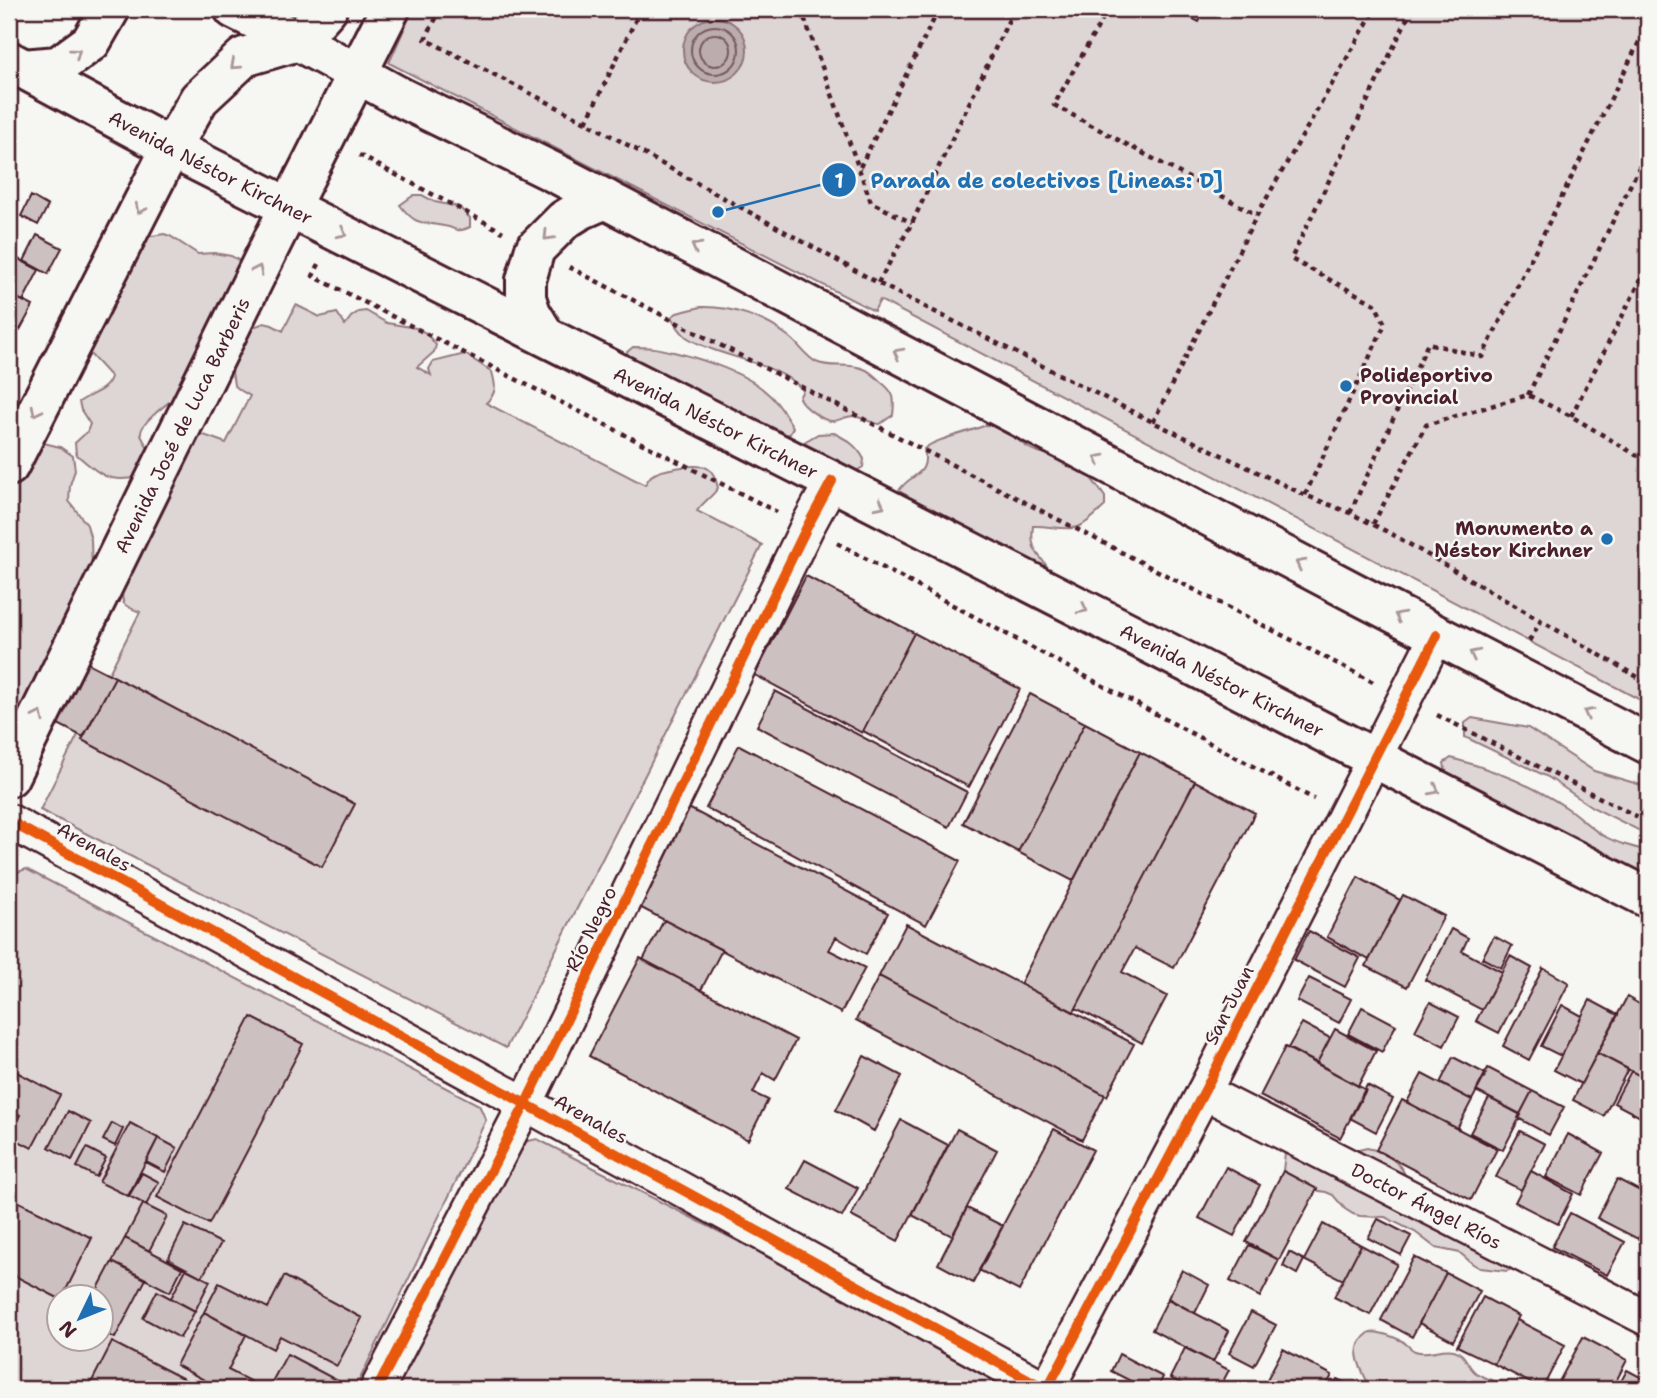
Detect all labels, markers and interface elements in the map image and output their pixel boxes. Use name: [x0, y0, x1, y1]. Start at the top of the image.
one-way arrow: [68, 49, 81, 61]
one-way arrow: [230, 57, 243, 69]
street label: Avenida Néstor Kirchner: [104, 104, 317, 230]
callout: Parada de colectivos [Lineas: D]: [822, 159, 1238, 201]
text: 1: [834, 167, 844, 195]
text: Parada de colectivos [Lineas: D]: [870, 167, 1224, 195]
one-way arrow: [135, 202, 148, 214]
one-way arrow: [335, 225, 347, 238]
one-way arrow: [543, 227, 556, 240]
one-way arrow: [691, 242, 703, 255]
one-way arrow: [250, 265, 264, 277]
street label: Avenida José de Luca Barberis: [108, 293, 255, 557]
one-way arrow: [892, 347, 905, 361]
street label: Avenida Néstor Kirchner: [609, 360, 822, 485]
place label: Polideportivo Provincial: [1360, 363, 1493, 410]
marker: Polideportivo Provincial: [1338, 378, 1354, 394]
one-way arrow: [31, 404, 45, 417]
one-way arrow: [1094, 453, 1106, 467]
one-way arrow: [873, 497, 885, 511]
place label: Monumento a Néstor Kirchner: [1434, 516, 1593, 563]
marker: Monumento a Néstor Kirchner: [1599, 531, 1615, 547]
one-way arrow: [1295, 559, 1308, 573]
one-way arrow: [1076, 601, 1088, 615]
one-way arrow: [1394, 610, 1406, 624]
street label: Avenida Néstor Kirchner: [1116, 618, 1328, 743]
one-way arrow: [1468, 649, 1481, 662]
one-way arrow: [1582, 707, 1595, 721]
one-way arrow: [30, 711, 44, 723]
one-way arrow: [1428, 781, 1440, 795]
street label: Arenales: [53, 816, 135, 878]
street label: Río Negro: [560, 882, 622, 976]
street label: San Juan: [1198, 961, 1260, 1049]
street label: Arenales: [550, 1088, 632, 1150]
street label: Doctor Ángel Ríos: [1347, 1157, 1506, 1255]
north arrow: [46, 1282, 116, 1352]
text: N: [54, 1315, 82, 1343]

